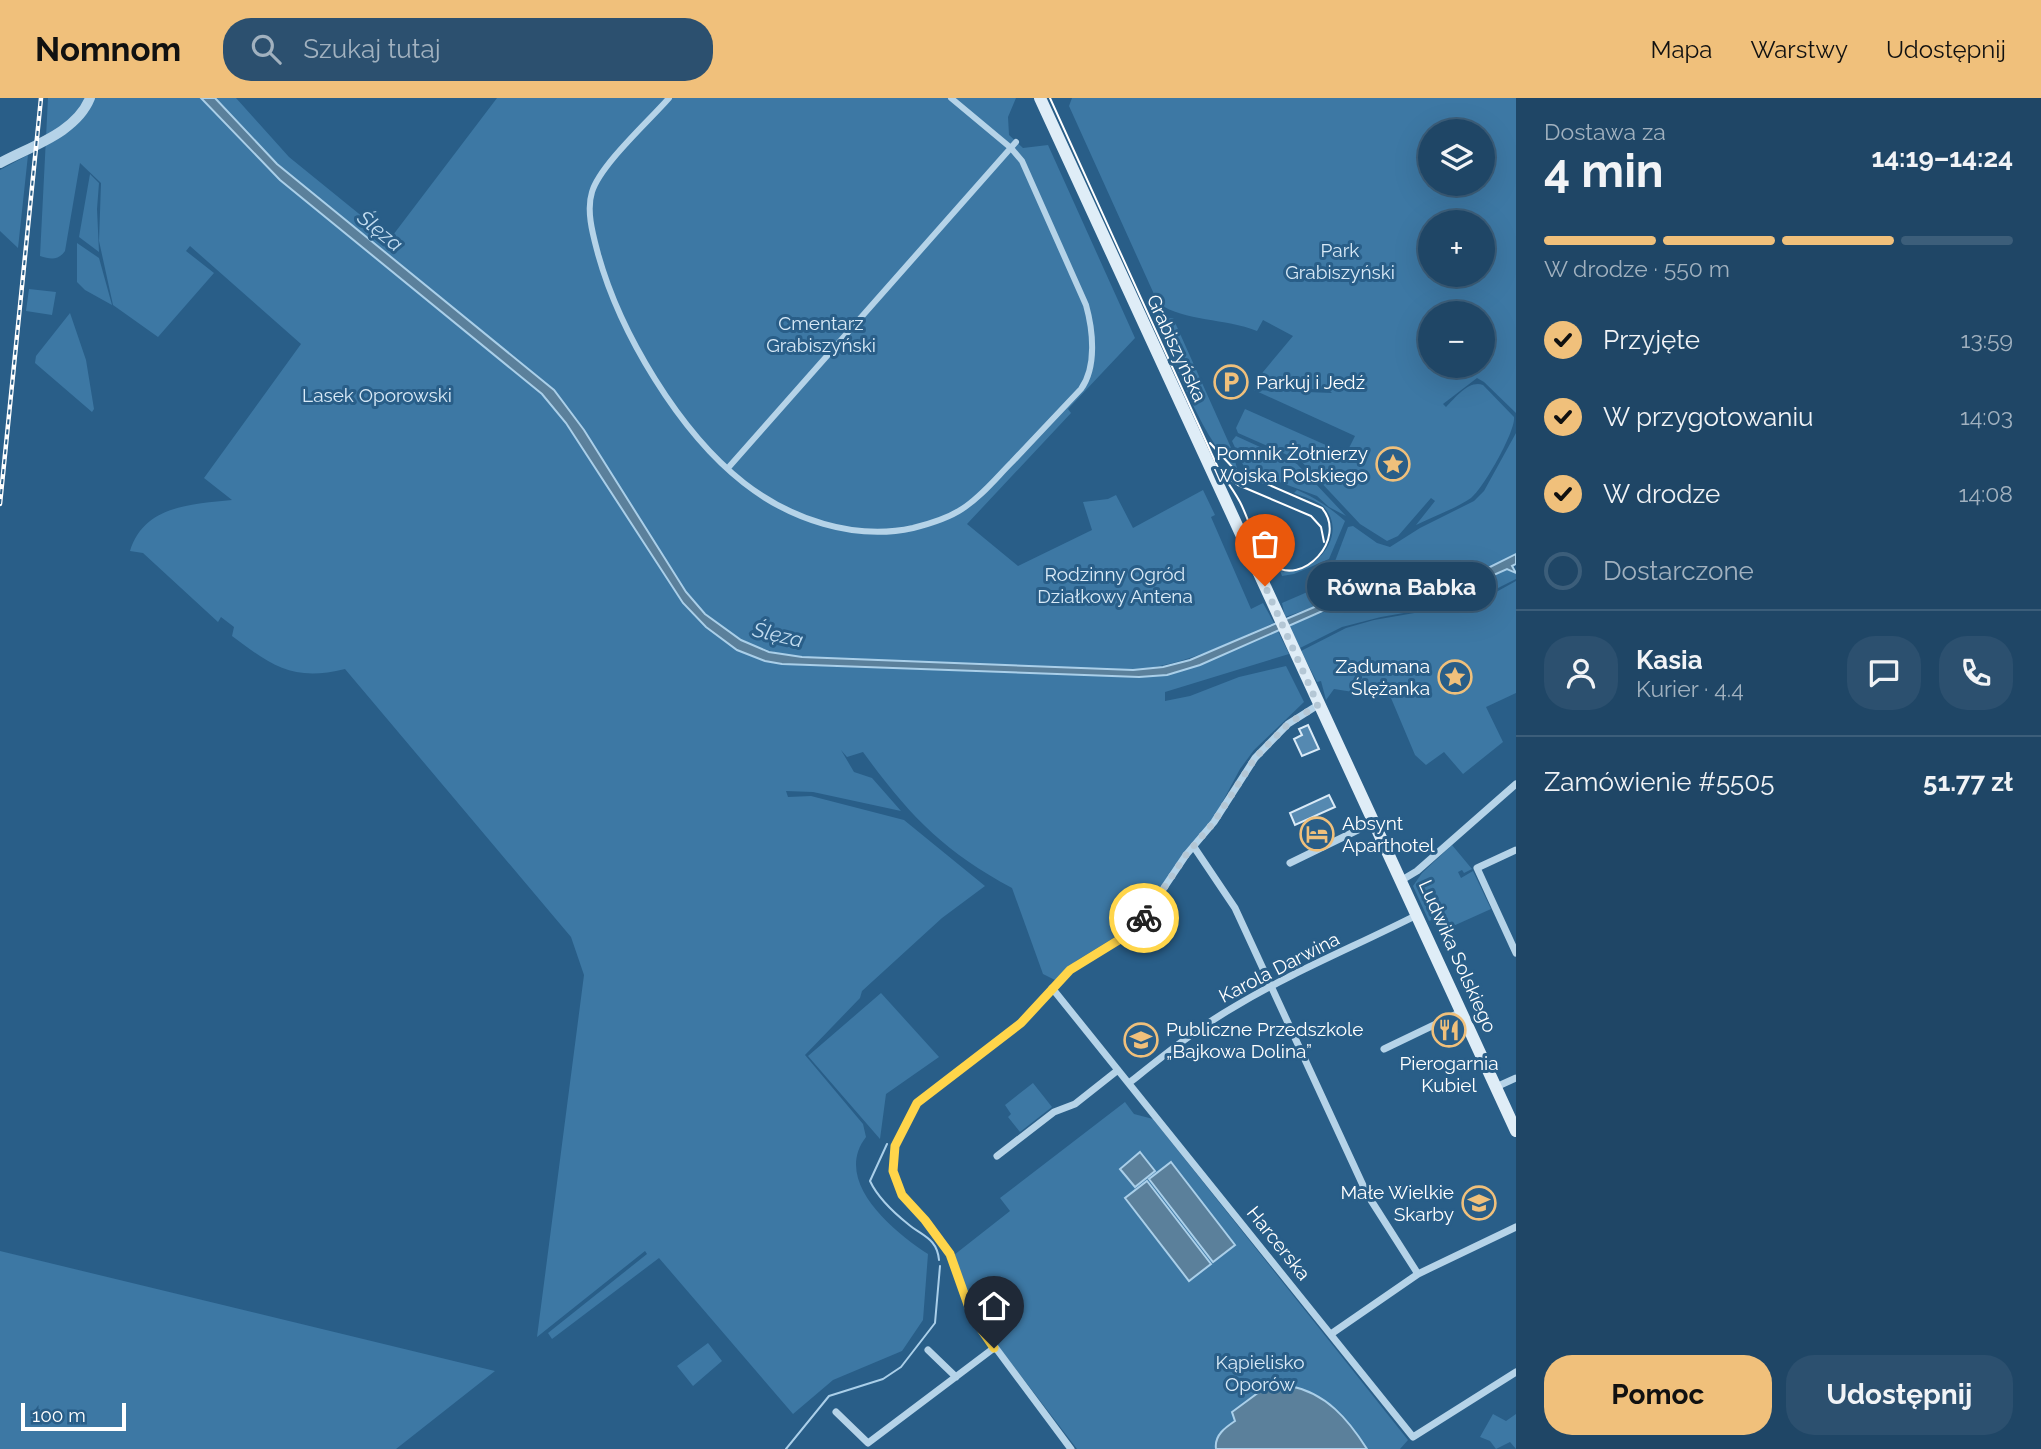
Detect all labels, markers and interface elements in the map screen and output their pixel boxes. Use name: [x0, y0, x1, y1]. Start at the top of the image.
search box: [223, 18, 713, 81]
text: Nomnom: [35, 30, 181, 69]
icon: search: [247, 30, 285, 68]
text: Szukaj tutaj: [303, 34, 441, 64]
text: Mapa: [1651, 35, 1712, 64]
text: Warstwy: [1750, 35, 1848, 64]
text: Udostępnij: [1886, 35, 2006, 64]
text: Dostawa za: [1544, 118, 1666, 145]
map controls: [1418, 119, 1495, 378]
button: layers: [1418, 119, 1495, 196]
text: 14:19–14:24: [1871, 143, 2013, 173]
text: 4 min: [1544, 144, 1664, 198]
water label: Ślęza: [352, 204, 408, 256]
button: +: [1418, 210, 1495, 287]
park label: Park Grabiszyński: [1285, 239, 1395, 283]
text: W drodze · 550 m: [1544, 255, 1730, 282]
street label: Grabiszyńska: [1143, 291, 1211, 405]
button: −: [1418, 301, 1495, 378]
park label: Cmentarz Grabiszyński: [766, 312, 876, 356]
icon: check: [1544, 321, 1582, 359]
text: Przyjęte: [1603, 325, 1700, 355]
text: 13:59: [1961, 326, 2013, 353]
parking icon: Parkuj i Jedź: [1212, 363, 1250, 401]
place label: Parkuj i Jedź: [1256, 371, 1365, 393]
park label: Lasek Oporowski: [302, 384, 452, 406]
icon: check: [1544, 398, 1582, 436]
text: W przygotowaniu: [1603, 402, 1814, 432]
text: 14:03: [1960, 403, 2013, 430]
place label: Pomnik Żołnierzy Wojska Polskiego: [1214, 442, 1368, 486]
place icon: Pomnik Żołnierzy Wojska Polskiego: [1374, 445, 1412, 483]
icon: check: [1544, 475, 1582, 513]
text: W drodze: [1603, 479, 1720, 509]
text: 14:08: [1959, 480, 2013, 507]
pin: [1235, 514, 1295, 586]
icon: bag: [1246, 525, 1284, 563]
text: Dostarczone: [1603, 556, 1754, 586]
callout: Równa Babka: [1307, 561, 1496, 610]
park label: Rodzinny Ogród Działkowy Antena: [1037, 563, 1193, 607]
text: Równa Babka: [1327, 573, 1476, 600]
water label: Ślęza: [749, 616, 806, 652]
button: person: [1544, 636, 1618, 710]
button: chat: [1847, 636, 1921, 710]
button: phone: [1939, 636, 2013, 710]
text: Kasia: [1636, 645, 1703, 675]
place label: Zadumana Ślężanka: [1335, 655, 1430, 699]
place icon: Zadumana Ślężanka: [1436, 658, 1474, 696]
text: Kurier · 4.4: [1636, 675, 1744, 702]
text: Zamówienie #5505: [1544, 767, 1774, 797]
text: 51.77 zł: [1923, 767, 2013, 797]
place label: Absynt Aparthotel: [1342, 812, 1436, 856]
hotel icon: Absynt Aparthotel: [1298, 815, 1336, 853]
street label: Ludwika Solskiego: [1414, 876, 1502, 1036]
courier: [1109, 883, 1179, 953]
icon: bike: [1125, 899, 1163, 937]
street label: Karola Darwina: [1215, 927, 1343, 1007]
restaurant icon: Pierogarnia Kubiel: [1430, 1011, 1468, 1049]
place label: Publiczne Przedszkole „Bajkowa Dolina”: [1166, 1018, 1363, 1062]
school or university icon: Publiczne Przedszkole „Bajkowa Dolina”: [1122, 1021, 1160, 1059]
place label: Pierogarnia Kubiel: [1399, 1052, 1499, 1096]
place label: Małe Wielkie Skarby: [1340, 1181, 1454, 1225]
school or university icon: Małe Wielkie Skarby: [1460, 1184, 1498, 1222]
street label: Harcerska: [1243, 1202, 1315, 1284]
pin: [964, 1276, 1024, 1348]
icon: home: [975, 1287, 1013, 1325]
park label: Kąpielisko Oporów: [1216, 1351, 1304, 1395]
button: Pomoc: [1544, 1355, 1772, 1435]
button: Udostępnij: [1786, 1355, 2013, 1435]
scale bar: [21, 1400, 126, 1432]
text: 100 m: [32, 1404, 86, 1426]

